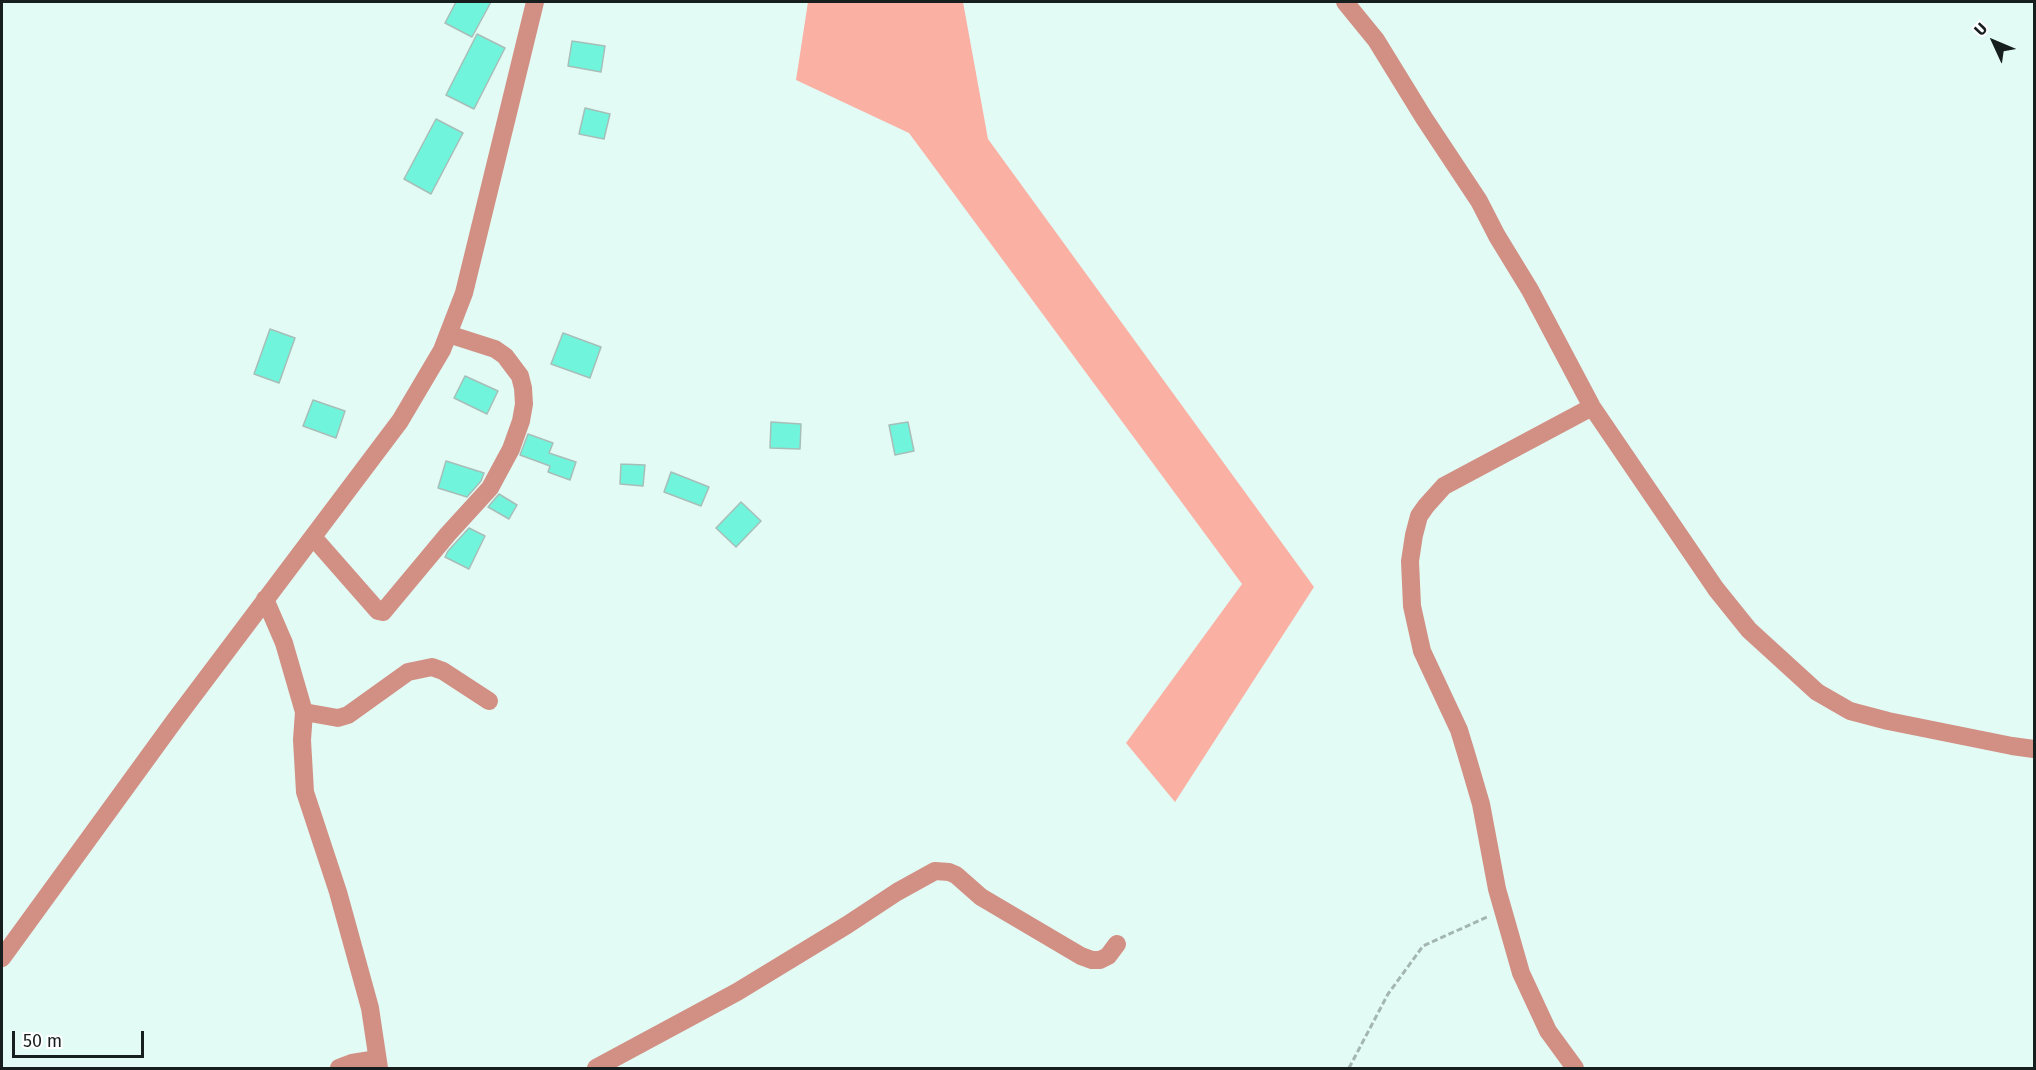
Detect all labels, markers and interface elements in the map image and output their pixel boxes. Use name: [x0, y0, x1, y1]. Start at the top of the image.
north arrow: [1964, 12, 2024, 72]
text: U: [1970, 19, 1991, 40]
scale bar: [15, 1019, 147, 1057]
text: 50 m: [23, 1030, 62, 1052]

